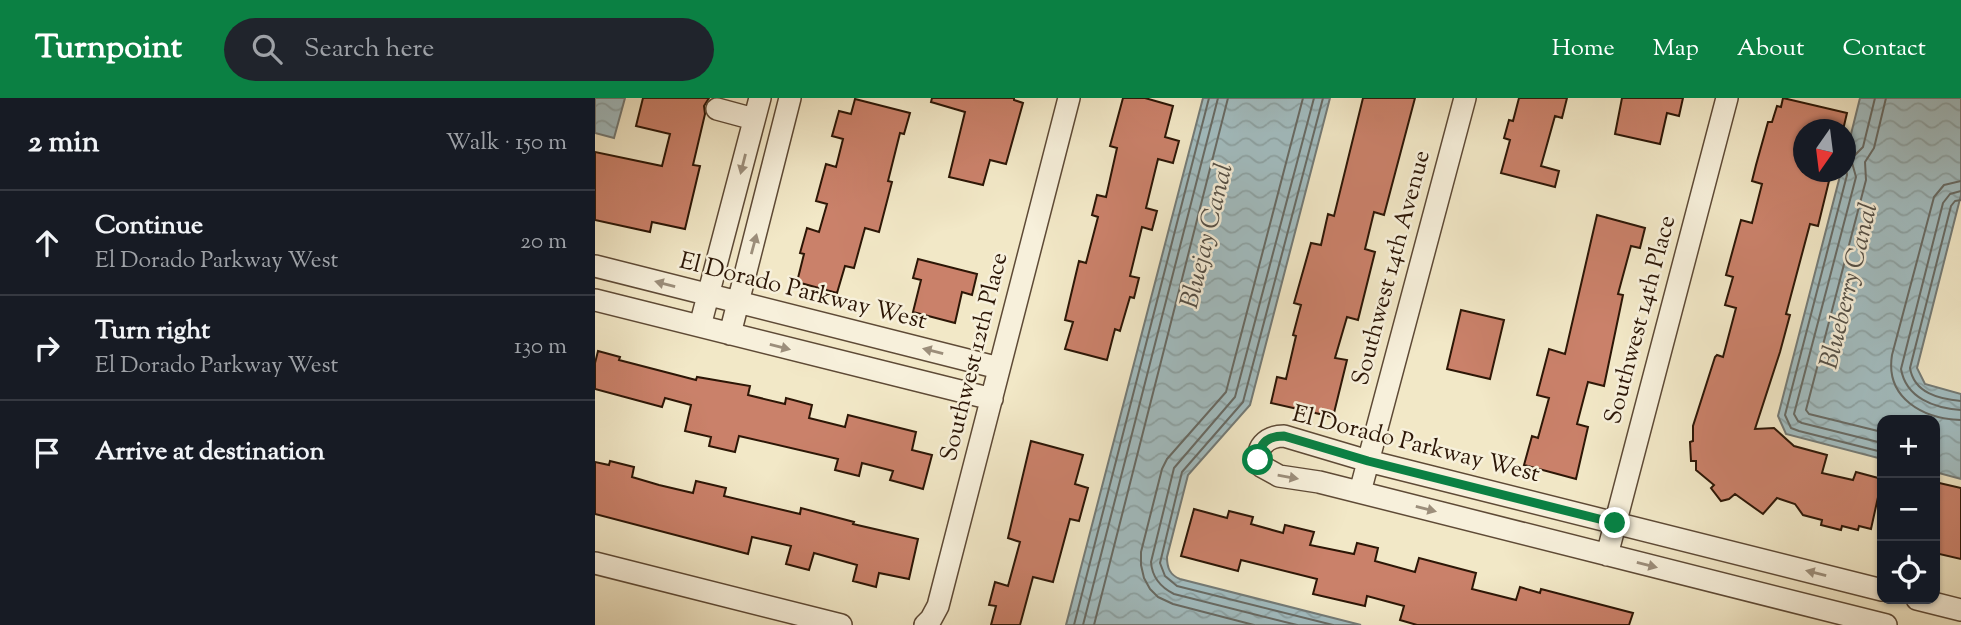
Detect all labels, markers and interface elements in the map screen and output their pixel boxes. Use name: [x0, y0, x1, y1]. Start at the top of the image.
search box: [224, 18, 714, 81]
text: Turnpoint: [35, 25, 182, 73]
icon: search: [248, 30, 286, 68]
text: Search here: [304, 31, 434, 68]
text: Home: [1552, 32, 1615, 66]
text: Map: [1653, 32, 1699, 66]
text: About: [1737, 32, 1804, 66]
text: Contact: [1842, 32, 1926, 66]
north arrow: [1793, 119, 1856, 182]
text: 2 min: [28, 122, 100, 165]
text: Walk · 150 m: [446, 127, 567, 160]
street label: Southwest 14th Avenue: [1344, 147, 1440, 389]
one-way arrow: [737, 153, 748, 175]
water label: Bluejay Canal: [1172, 159, 1244, 312]
water label: Blueberry Canal: [1811, 199, 1889, 373]
text: Continue: [95, 208, 203, 245]
street label: Southwest 14th Place: [1597, 212, 1685, 428]
icon: ahead: [28, 224, 66, 262]
text: 20 m: [520, 226, 567, 259]
one-way arrow: [749, 233, 759, 254]
text: El Dorado Parkway West: [95, 245, 338, 278]
street label: El Dorado Parkway West: [676, 245, 930, 339]
street label: Southwest 12th Place: [933, 249, 1017, 465]
one-way arrow: [653, 278, 675, 289]
text: Turn right: [95, 313, 210, 350]
icon: right: [28, 329, 66, 367]
text: 130 m: [514, 331, 567, 364]
one-way arrow: [769, 342, 791, 353]
one-way arrow: [922, 345, 944, 356]
text: El Dorado Parkway West: [95, 350, 338, 383]
street label: El Dorado Parkway West: [1289, 398, 1543, 492]
map controls: [1877, 415, 1940, 604]
button: +: [1877, 415, 1940, 478]
icon: arrive: [28, 434, 66, 472]
text: Arrive at destination: [95, 434, 325, 471]
route start: [1242, 444, 1273, 475]
one-way arrow: [1277, 472, 1299, 483]
button: −: [1877, 478, 1940, 541]
one-way arrow: [1415, 504, 1437, 515]
route end: [1599, 507, 1630, 538]
button: locate: [1877, 541, 1940, 604]
one-way arrow: [1636, 560, 1658, 571]
one-way arrow: [1805, 567, 1827, 578]

